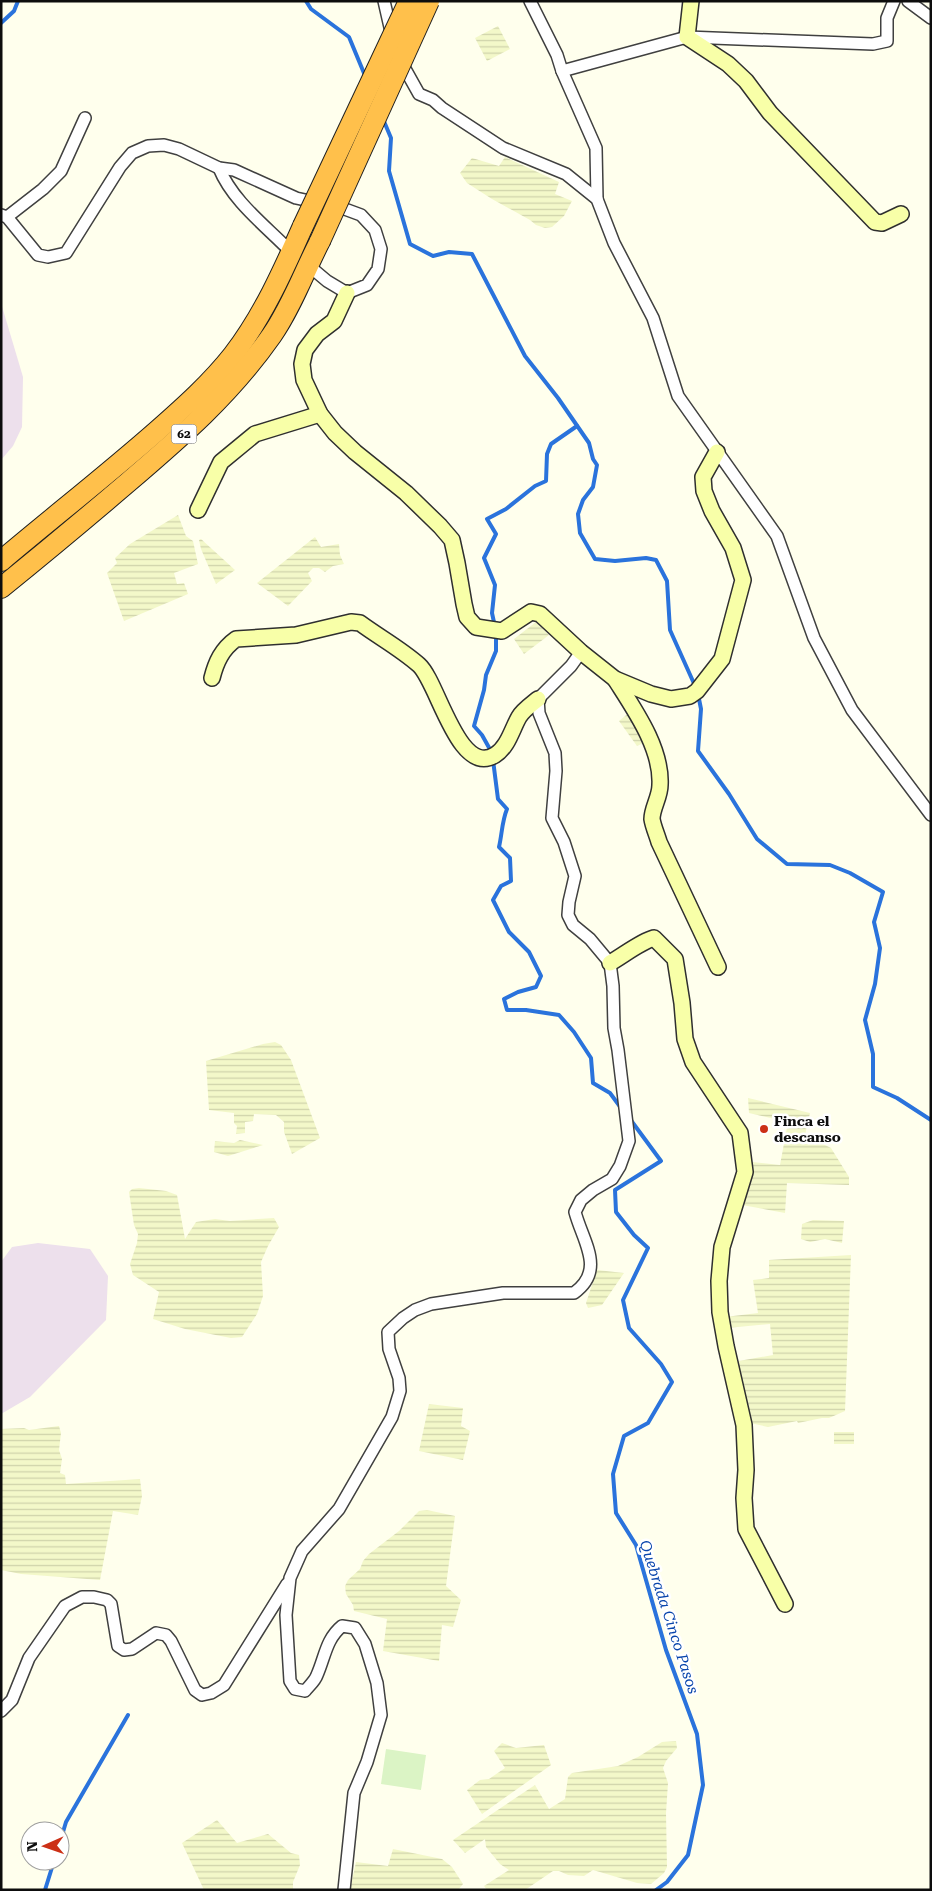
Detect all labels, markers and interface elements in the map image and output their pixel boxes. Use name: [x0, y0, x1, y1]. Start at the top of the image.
road number: 62: [172, 424, 196, 444]
place label: Finca el descanso: [774, 1113, 841, 1145]
marker: Finca el descanso: [758, 1123, 770, 1135]
water label: Quebrada Cinco Pasos: [636, 1538, 702, 1696]
north arrow: [20, 1821, 70, 1871]
text: N: [24, 1841, 40, 1852]

